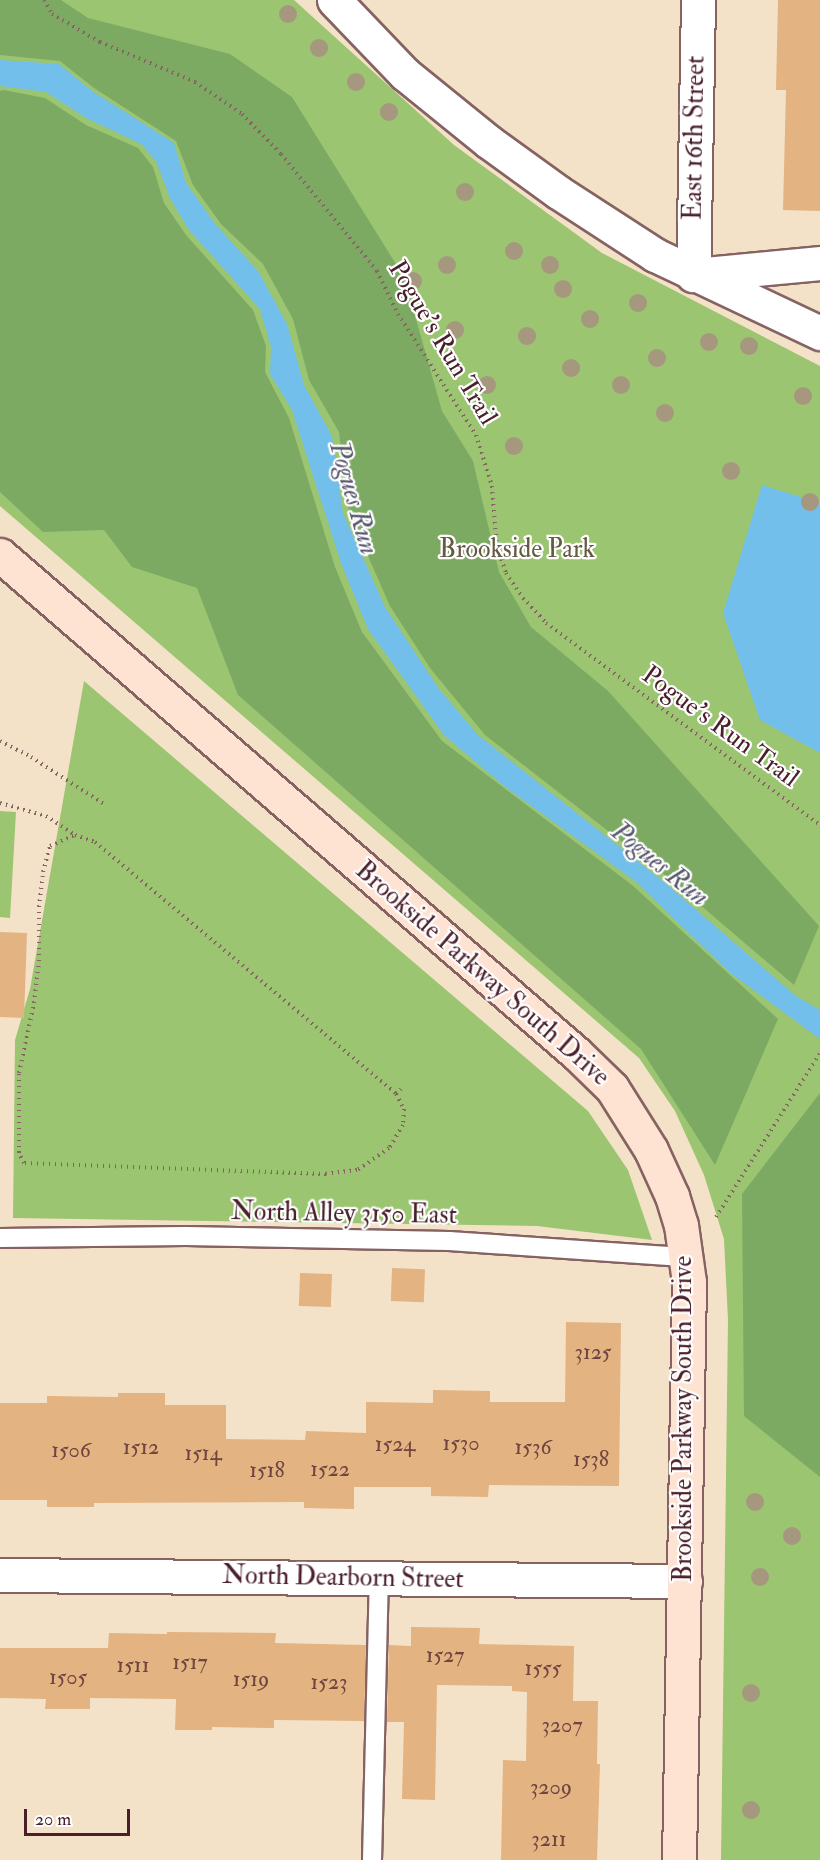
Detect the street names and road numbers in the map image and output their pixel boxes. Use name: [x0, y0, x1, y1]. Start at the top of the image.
street label: East 16th Street: [678, 55, 712, 221]
street label: Pogue's Run Trail: [381, 255, 503, 431]
street label: Pogue's Run Trail: [636, 660, 804, 794]
street label: Brookside Parkway South Drive: [349, 855, 615, 1093]
street label: North Alley 3150 East: [231, 1196, 457, 1232]
street label: Brookside Parkway South Drive: [668, 1256, 700, 1582]
street label: North Dearborn Street: [222, 1560, 464, 1596]

